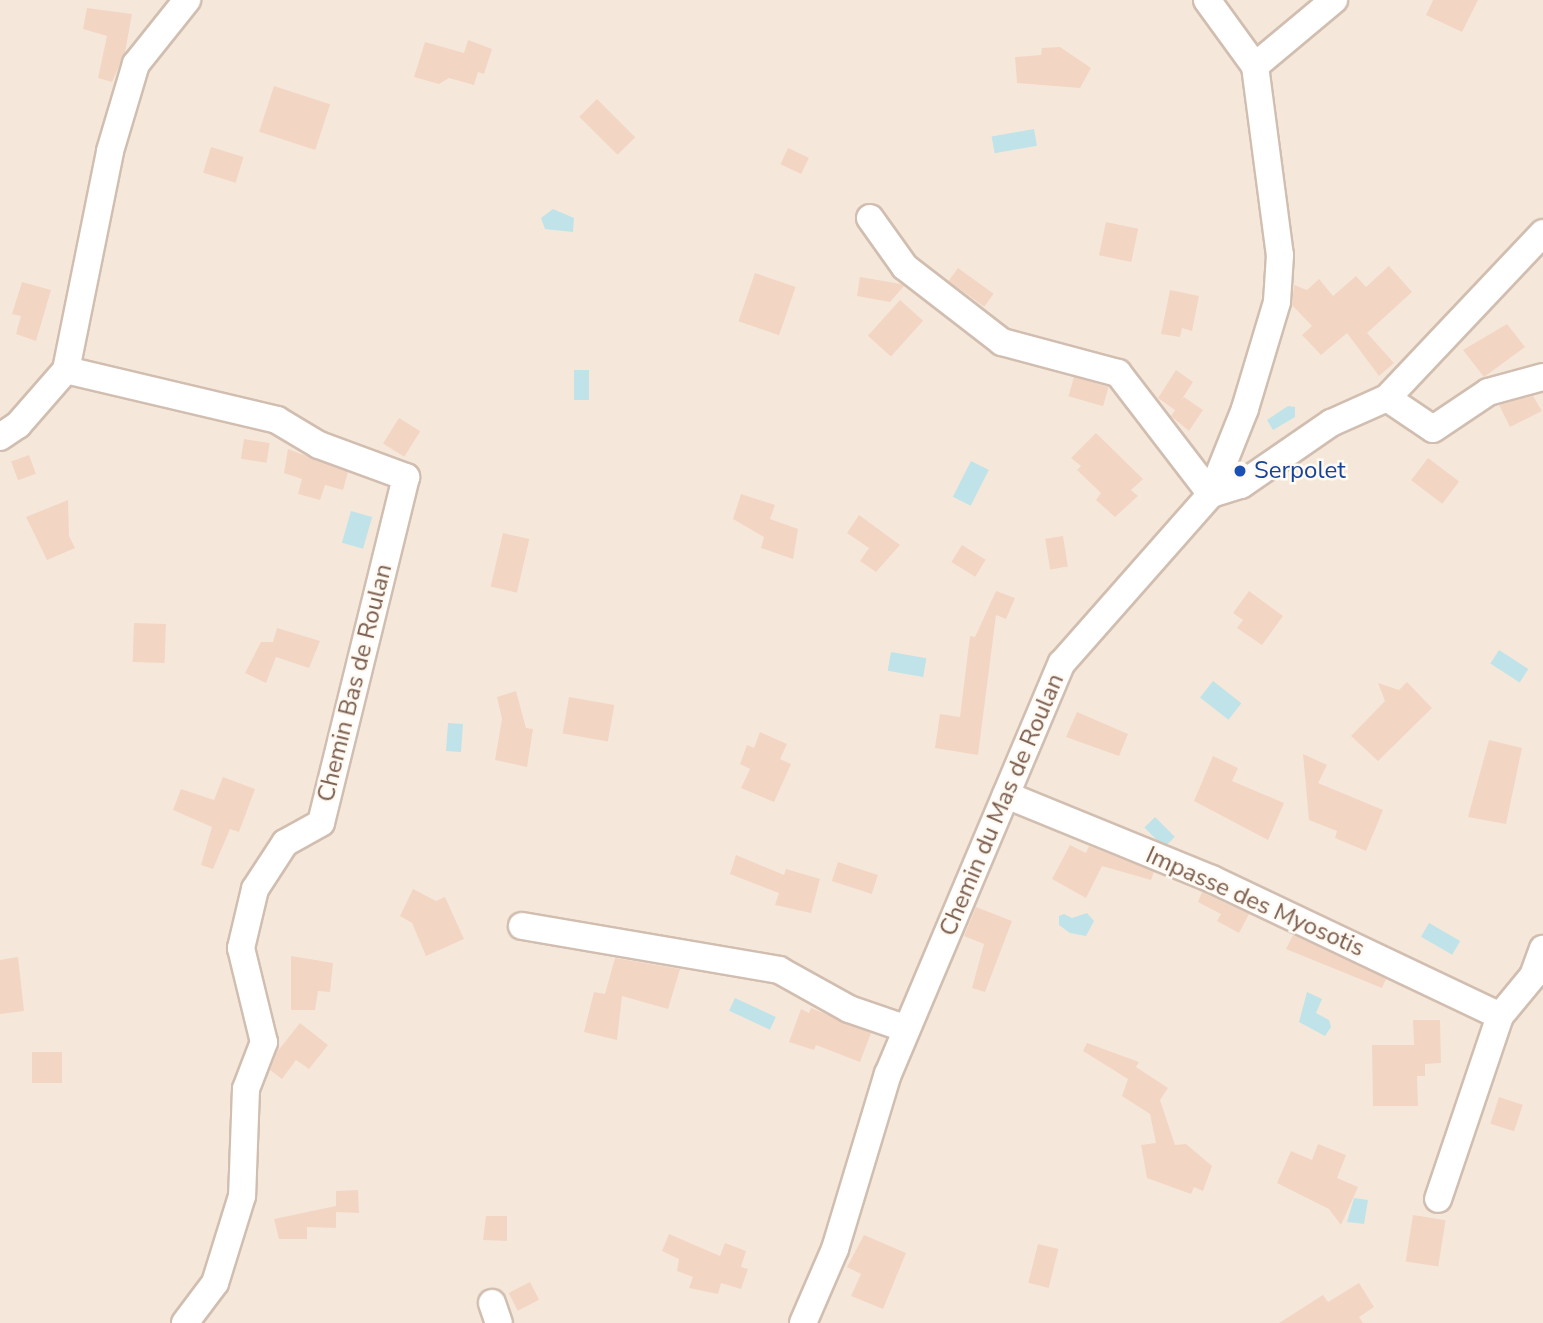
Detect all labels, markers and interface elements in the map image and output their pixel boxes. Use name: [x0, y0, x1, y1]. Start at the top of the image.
place label: Serpolet: [1254, 457, 1346, 485]
marker: Serpolet: [1232, 463, 1248, 479]
street label: Chemin Bas de Roulan: [312, 561, 398, 805]
street label: Chemin du Mas de Roulan: [934, 670, 1070, 940]
street label: Impasse des Myosotis: [1141, 841, 1369, 963]

